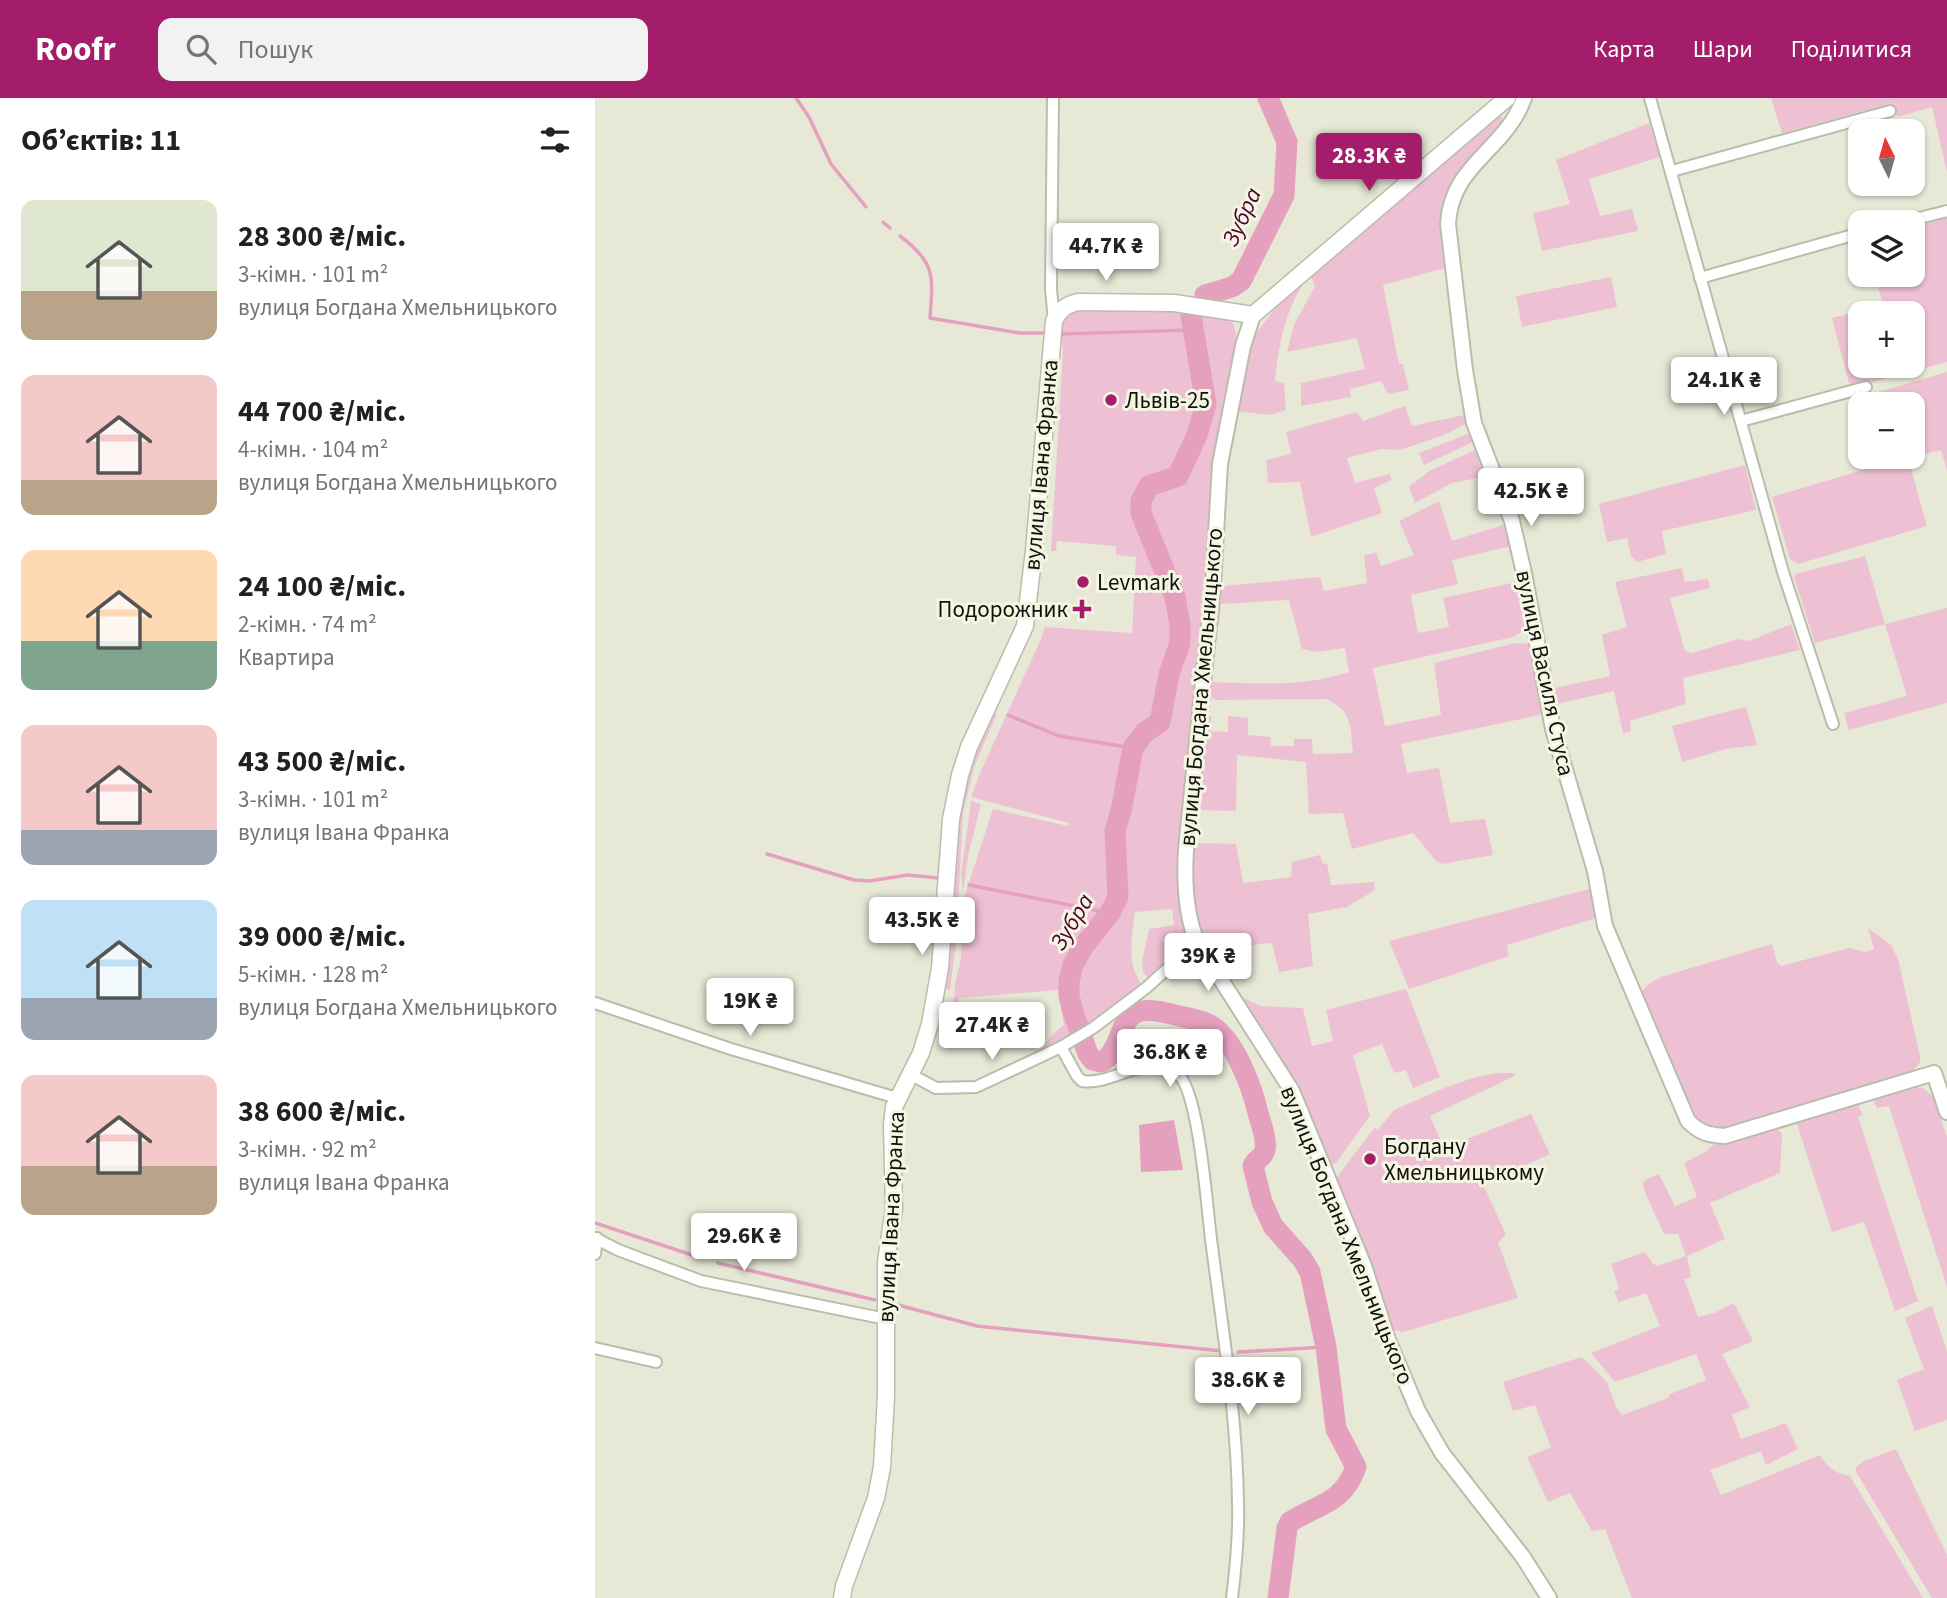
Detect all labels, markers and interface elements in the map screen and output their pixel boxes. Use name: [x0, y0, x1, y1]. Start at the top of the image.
search box: [158, 18, 648, 81]
text: Roofr: [35, 26, 116, 73]
icon: search: [182, 30, 220, 68]
text: Пошук: [238, 31, 313, 68]
text: Карта: [1593, 32, 1655, 67]
text: Шари: [1693, 32, 1753, 67]
text: Поділитися: [1791, 32, 1912, 67]
text: Об’єктів: 11: [21, 119, 181, 162]
north arrow: [1848, 119, 1925, 196]
map controls: [1848, 119, 1925, 469]
icon: filters: [536, 121, 574, 159]
pin: 28.3K ₴: [1304, 134, 1434, 193]
text: 28.3K ₴: [1332, 139, 1406, 172]
water label: Зубра: [1213, 182, 1271, 252]
button: layers: [1848, 210, 1925, 287]
text: 28 300 ₴/міс.: [238, 215, 406, 258]
pin: 44.7K ₴: [1041, 223, 1171, 283]
icon: home: [77, 228, 161, 312]
text: 44.7K ₴: [1069, 229, 1143, 262]
text: 3-кімн. · 101 m²: [238, 258, 388, 291]
text: вулиця Богдана Хмельницького: [238, 291, 558, 324]
button: +: [1848, 301, 1925, 378]
street label: вулиця Івана Франка: [1015, 358, 1067, 572]
pin: 24.1K ₴: [1659, 358, 1789, 417]
text: 24.1K ₴: [1687, 363, 1761, 396]
place label: Львів-25: [1125, 384, 1210, 417]
text: 44 700 ₴/міс.: [238, 390, 406, 433]
marker: Львів-25: [1103, 392, 1119, 408]
button: −: [1848, 392, 1925, 469]
icon: home: [77, 403, 161, 487]
text: 4-кімн. · 104 m²: [238, 433, 388, 466]
text: вулиця Богдана Хмельницького: [238, 466, 558, 499]
pin: 42.5K ₴: [1466, 468, 1596, 528]
text: 42.5K ₴: [1494, 474, 1568, 507]
street label: вулиця Богдана Хмельницького: [1171, 526, 1231, 848]
text: 24 100 ₴/міс.: [238, 565, 406, 608]
place label: Levmark: [1097, 566, 1181, 599]
street label: вулиця Василя Стуса: [1507, 567, 1583, 779]
marker: Levmark: [1075, 574, 1091, 590]
icon: home: [77, 578, 161, 662]
place label: Подорожник: [938, 593, 1069, 626]
marker: Подорожник: [1074, 601, 1090, 617]
text: 2-кімн. · 74 m²: [238, 608, 377, 641]
text: Квартира: [238, 641, 335, 674]
text: 43 500 ₴/міс.: [238, 740, 406, 783]
icon: home: [77, 753, 161, 837]
text: 3-кімн. · 101 m²: [238, 783, 388, 816]
text: вулиця Івана Франка: [238, 816, 450, 849]
water label: Зубра: [1041, 887, 1103, 957]
pin: 43.5K ₴: [857, 898, 987, 957]
text: 43.5K ₴: [885, 903, 959, 936]
text: 39 000 ₴/міс.: [238, 915, 406, 958]
icon: home: [77, 928, 161, 1012]
pin: 39K ₴: [1159, 934, 1257, 993]
text: 39K ₴: [1180, 939, 1236, 972]
text: 5-кімн. · 128 m²: [238, 958, 388, 991]
pin: 19K ₴: [701, 978, 799, 1038]
text: 19K ₴: [722, 984, 778, 1017]
text: вулиця Богдана Хмельницького: [238, 991, 558, 1024]
pin: 27.4K ₴: [927, 1002, 1057, 1062]
text: 27.4K ₴: [955, 1008, 1029, 1041]
pin: 36.8K ₴: [1105, 1030, 1235, 1089]
text: 36.8K ₴: [1133, 1035, 1207, 1068]
street label: вулиця Богдана Хмельницького: [1272, 1081, 1422, 1389]
text: 38 600 ₴/міс.: [238, 1090, 406, 1133]
icon: home: [77, 1103, 161, 1187]
street label: вулиця Івана Франка: [869, 1110, 913, 1324]
place label: Богдану Хмельницькому: [1384, 1130, 1544, 1189]
text: 3-кімн. · 92 m²: [238, 1133, 377, 1166]
marker: Богдану Хмельницькому: [1362, 1151, 1378, 1167]
text: вулиця Івана Франка: [238, 1166, 450, 1199]
pin: 29.6K ₴: [679, 1214, 809, 1273]
text: 29.6K ₴: [707, 1219, 781, 1252]
pin: 38.6K ₴: [1183, 1358, 1313, 1417]
text: 38.6K ₴: [1211, 1363, 1285, 1396]

